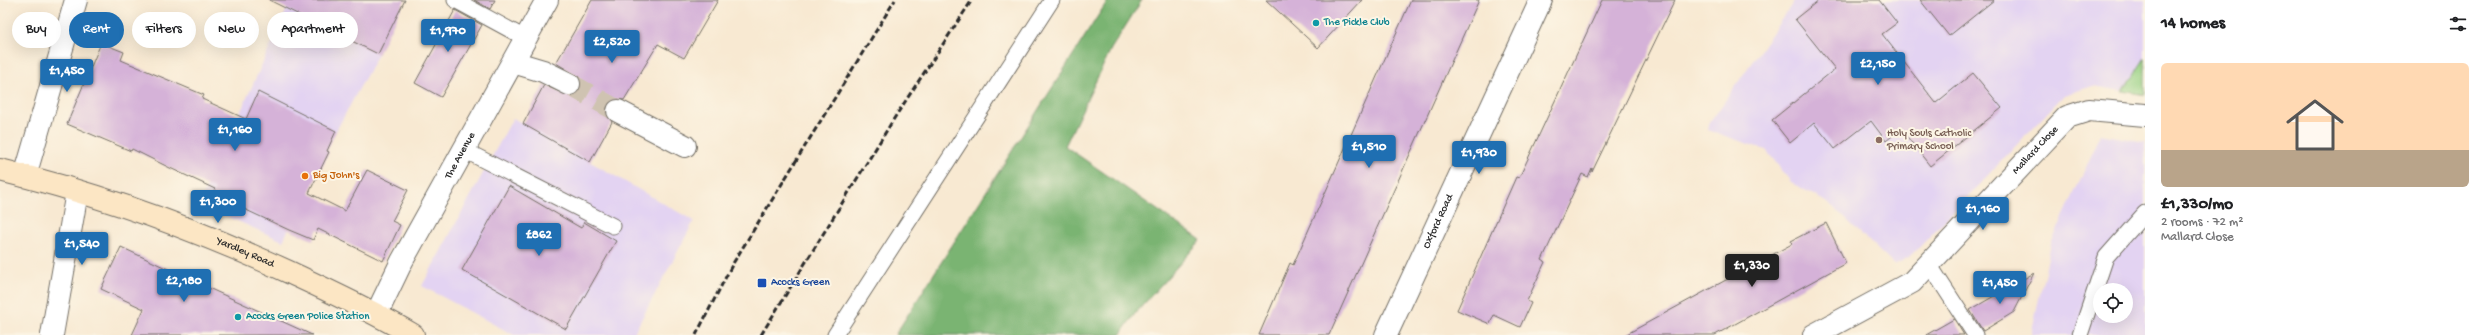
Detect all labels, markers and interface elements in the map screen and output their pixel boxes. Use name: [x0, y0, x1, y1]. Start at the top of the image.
chip: Buy: [12, 12, 61, 48]
chip: Rent: [69, 12, 124, 48]
chip: Filters: [132, 12, 196, 48]
chip: New: [204, 12, 259, 48]
chip: Apartment: [267, 12, 358, 48]
icon: filters: [2447, 13, 2469, 35]
text: 14 homes: [2161, 14, 2225, 34]
place label: The Pickle Club: [1323, 17, 1390, 29]
marker: The Pickle Club: [1311, 18, 1321, 28]
pin: £1,970: [415, 19, 481, 53]
text: £1,970: [430, 24, 466, 39]
pin: £2,520: [579, 30, 645, 64]
text: £2,520: [594, 35, 630, 50]
pin: £2,150: [1845, 52, 1911, 86]
text: £2,150: [1860, 57, 1896, 72]
pin: £1,450: [34, 59, 100, 93]
text: £1,450: [49, 64, 85, 79]
icon: home: [2279, 89, 2351, 161]
pin: £1,160: [202, 118, 268, 152]
text: £1,160: [218, 123, 252, 138]
street label: Mallard Close: [2010, 124, 2061, 177]
place label: Holy Souls Catholic Primary School: [1886, 128, 1972, 153]
street label: The Avenue: [442, 130, 478, 182]
pin: £1,510: [1336, 135, 1402, 169]
marker: Holy Souls Catholic Primary School: [1874, 135, 1884, 145]
text: £1,510: [1352, 140, 1386, 155]
pin: £1,930: [1446, 141, 1512, 175]
text: £1,930: [1461, 146, 1497, 161]
place label: Big John's: [312, 170, 360, 182]
marker: Big John's: [300, 171, 310, 181]
pin: £1,300: [185, 190, 251, 224]
street label: Oxford Road: [1421, 191, 1457, 251]
text: £1,300: [200, 195, 236, 210]
text: £1,330/mo: [2161, 195, 2233, 215]
pin: £1,160: [1950, 197, 2016, 231]
text: £1,160: [1966, 202, 2000, 217]
text: 2 rooms · 72 m²: [2161, 215, 2243, 230]
pin: £862: [515, 223, 563, 257]
text: £862: [526, 228, 552, 243]
text: Mallard Close: [2161, 230, 2234, 245]
pin: £1,540: [49, 232, 115, 266]
street label: Yardley Road: [213, 235, 277, 271]
text: £1,540: [64, 237, 100, 252]
pin: £1,330: [1719, 254, 1785, 288]
text: £1,330: [1734, 259, 1770, 274]
pin: £2,180: [151, 269, 217, 303]
pin: £1,450: [1967, 271, 2033, 305]
text: £2,180: [166, 274, 202, 289]
text: £1,450: [1982, 276, 2018, 291]
marker: Acocks Green: [756, 277, 768, 289]
place label: Acocks Green: [771, 277, 830, 289]
map controls: [2093, 283, 2133, 323]
button: locate: [2093, 283, 2133, 323]
place label: Acocks Green Police Station: [246, 311, 370, 323]
marker: Acocks Green Police Station: [233, 312, 243, 322]

